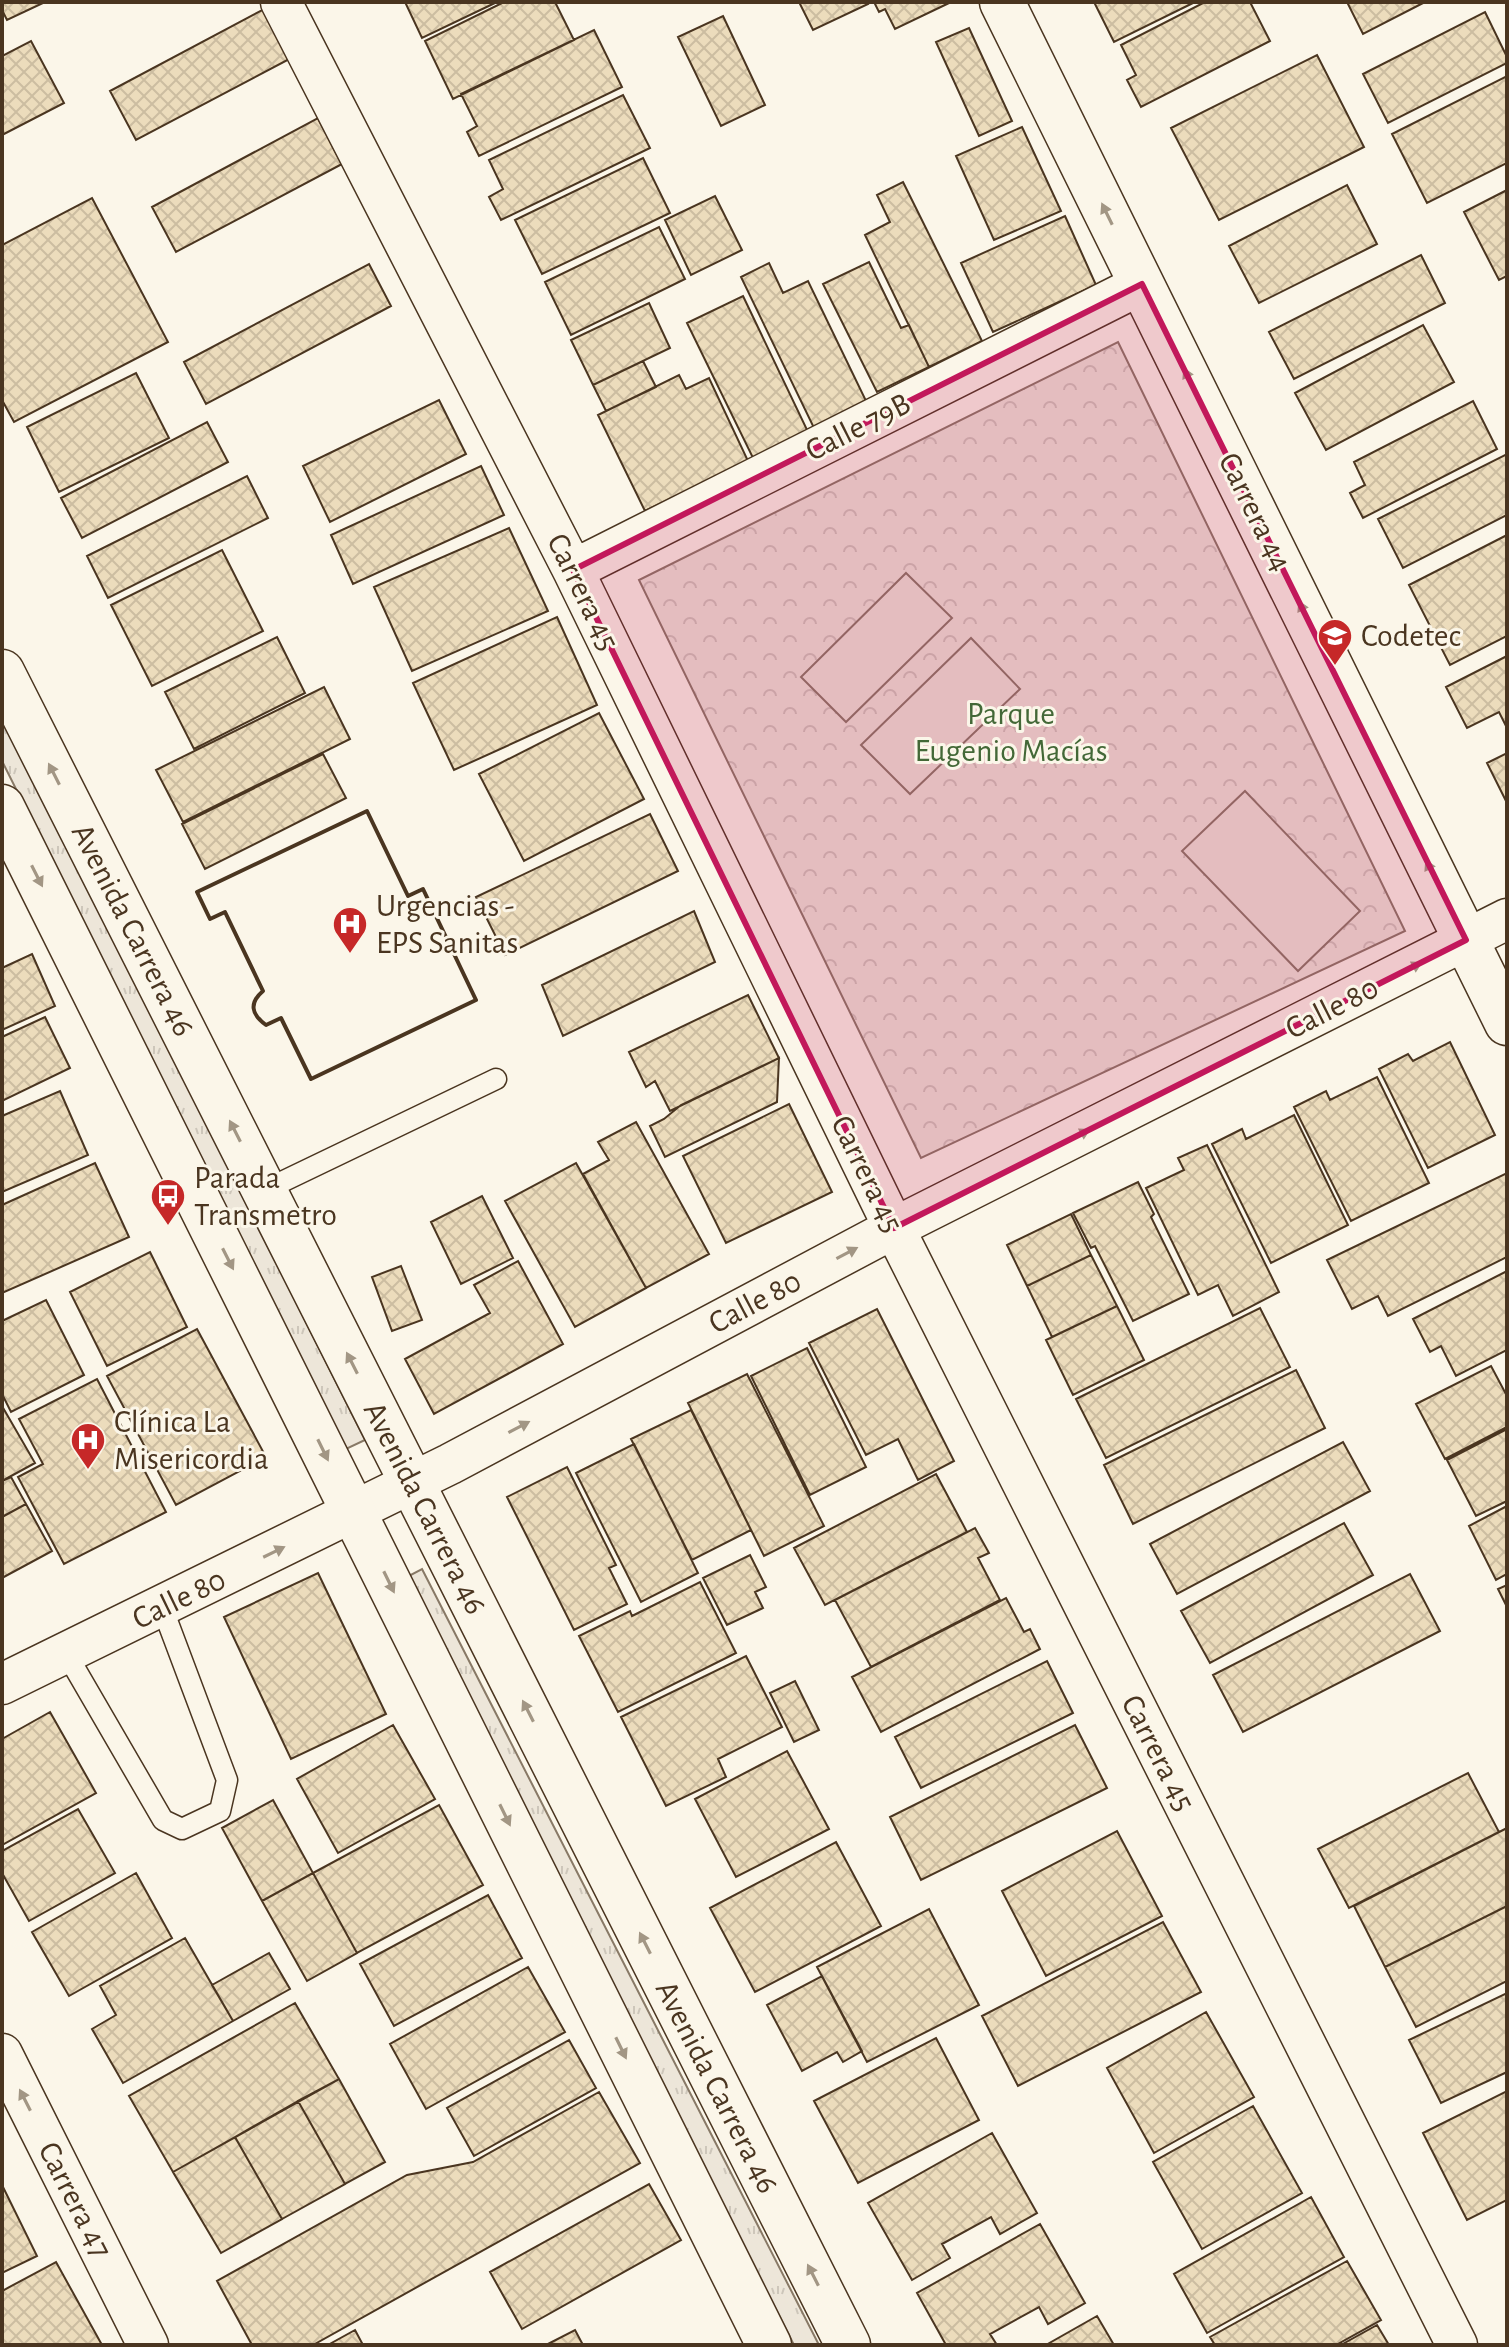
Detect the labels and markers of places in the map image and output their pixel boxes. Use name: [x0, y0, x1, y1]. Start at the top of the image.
school or university icon: Codetec: [1316, 617, 1354, 667]
place label: Codetec: [1361, 620, 1461, 652]
place label: Urgencias - EPS Sanitas: [376, 890, 518, 959]
hospital icon: Urgencias - EPS Sanitas: [331, 905, 369, 955]
place label: Parada Transmetro: [194, 1162, 337, 1231]
bus stop icon: Parada Transmetro: [149, 1177, 187, 1227]
place label: Clínica La Misericordia: [114, 1406, 269, 1475]
hospital icon: Clínica La Misericordia: [69, 1421, 107, 1471]

